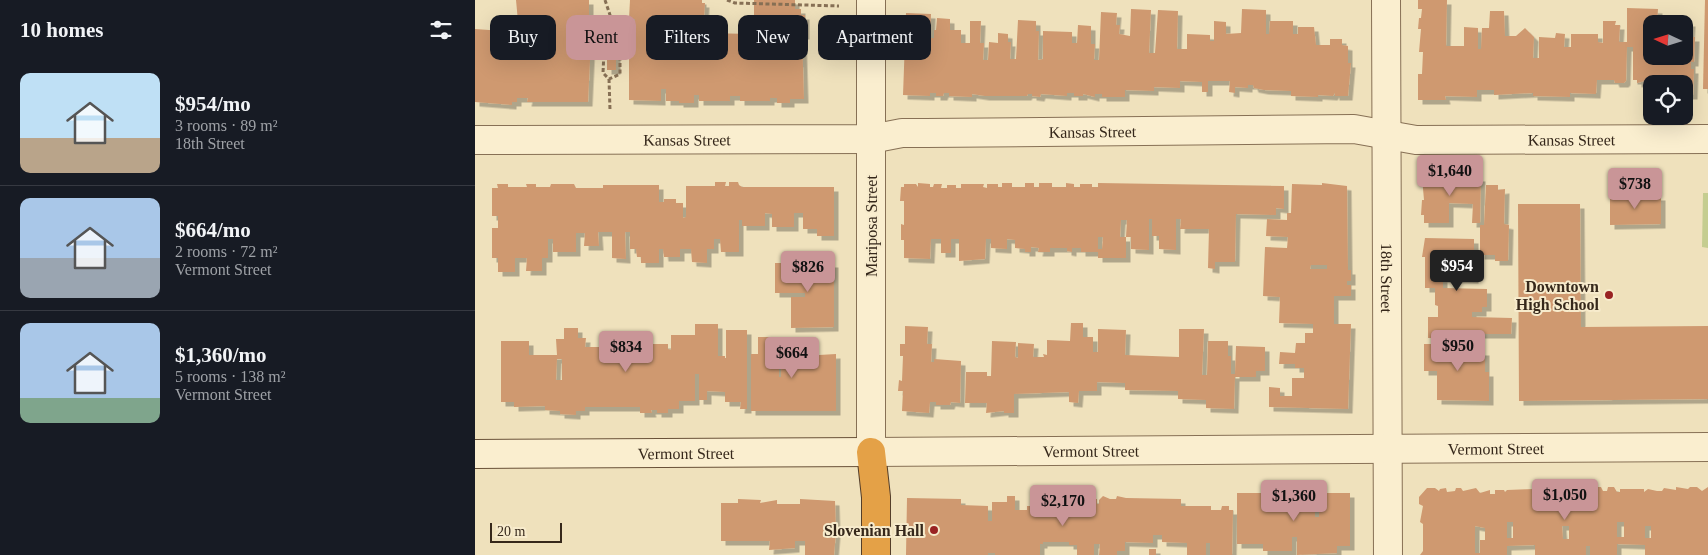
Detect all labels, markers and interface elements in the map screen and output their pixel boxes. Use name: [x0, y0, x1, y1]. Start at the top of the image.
chip: Buy: [490, 15, 556, 60]
chip: Rent: [566, 15, 636, 60]
chip: Filters: [646, 15, 728, 60]
chip: New: [738, 15, 808, 60]
chip: Apartment: [818, 15, 931, 60]
north arrow: [1643, 15, 1693, 65]
map controls: [1643, 15, 1693, 125]
icon: filters: [427, 16, 455, 44]
text: 10 homes: [20, 18, 103, 42]
button: locate: [1643, 75, 1693, 125]
text: $954/mo: [175, 92, 251, 116]
icon: home: [60, 93, 120, 153]
text: 3 rooms · 89 m²: [175, 117, 278, 134]
street label: Kansas Street: [1049, 123, 1137, 141]
street label: Kansas Street: [643, 131, 731, 149]
street label: Kansas Street: [1528, 131, 1616, 149]
text: 18th Street: [175, 135, 245, 152]
pin: $1,640: [1409, 154, 1491, 197]
text: $1,640: [1428, 162, 1472, 179]
pin: $738: [1605, 168, 1665, 210]
street label: Mariposa Street: [863, 175, 881, 277]
text: $738: [1619, 175, 1651, 192]
icon: home: [60, 218, 120, 278]
text: $664/mo: [175, 218, 251, 242]
text: 2 rooms · 72 m²: [175, 243, 278, 260]
street label: 18th Street: [1378, 243, 1395, 313]
pin: $826: [778, 250, 838, 293]
pin: $954: [1427, 250, 1487, 292]
text: $954: [1441, 257, 1473, 274]
text: $826: [792, 258, 824, 275]
text: Vermont Street: [175, 261, 271, 278]
place label: Downtown High School: [1516, 278, 1600, 314]
marker: Downtown High School: [1603, 289, 1615, 301]
pin: $834: [596, 330, 656, 373]
pin: $950: [1428, 330, 1488, 372]
pin: $664: [762, 336, 822, 379]
text: $950: [1442, 337, 1474, 354]
text: $834: [610, 338, 642, 355]
icon: home: [60, 343, 120, 403]
text: $1,360/mo: [175, 343, 267, 367]
text: $664: [776, 344, 808, 361]
text: 5 rooms · 138 m²: [175, 368, 286, 385]
text: Vermont Street: [175, 386, 271, 403]
street label: Vermont Street: [1448, 440, 1545, 458]
street label: Vermont Street: [1043, 442, 1140, 460]
street label: Vermont Street: [638, 445, 735, 462]
pin: $1,050: [1524, 478, 1606, 521]
pin: $1,360: [1253, 480, 1335, 522]
pin: $2,170: [1022, 484, 1104, 527]
text: $1,050: [1543, 486, 1587, 503]
text: $1,360: [1272, 487, 1316, 504]
text: $2,170: [1041, 492, 1085, 509]
scale bar: [490, 520, 563, 543]
place label: Slovenian Hall: [824, 522, 925, 539]
text: 20 m: [497, 524, 525, 539]
marker: Slovenian Hall: [928, 524, 940, 536]

